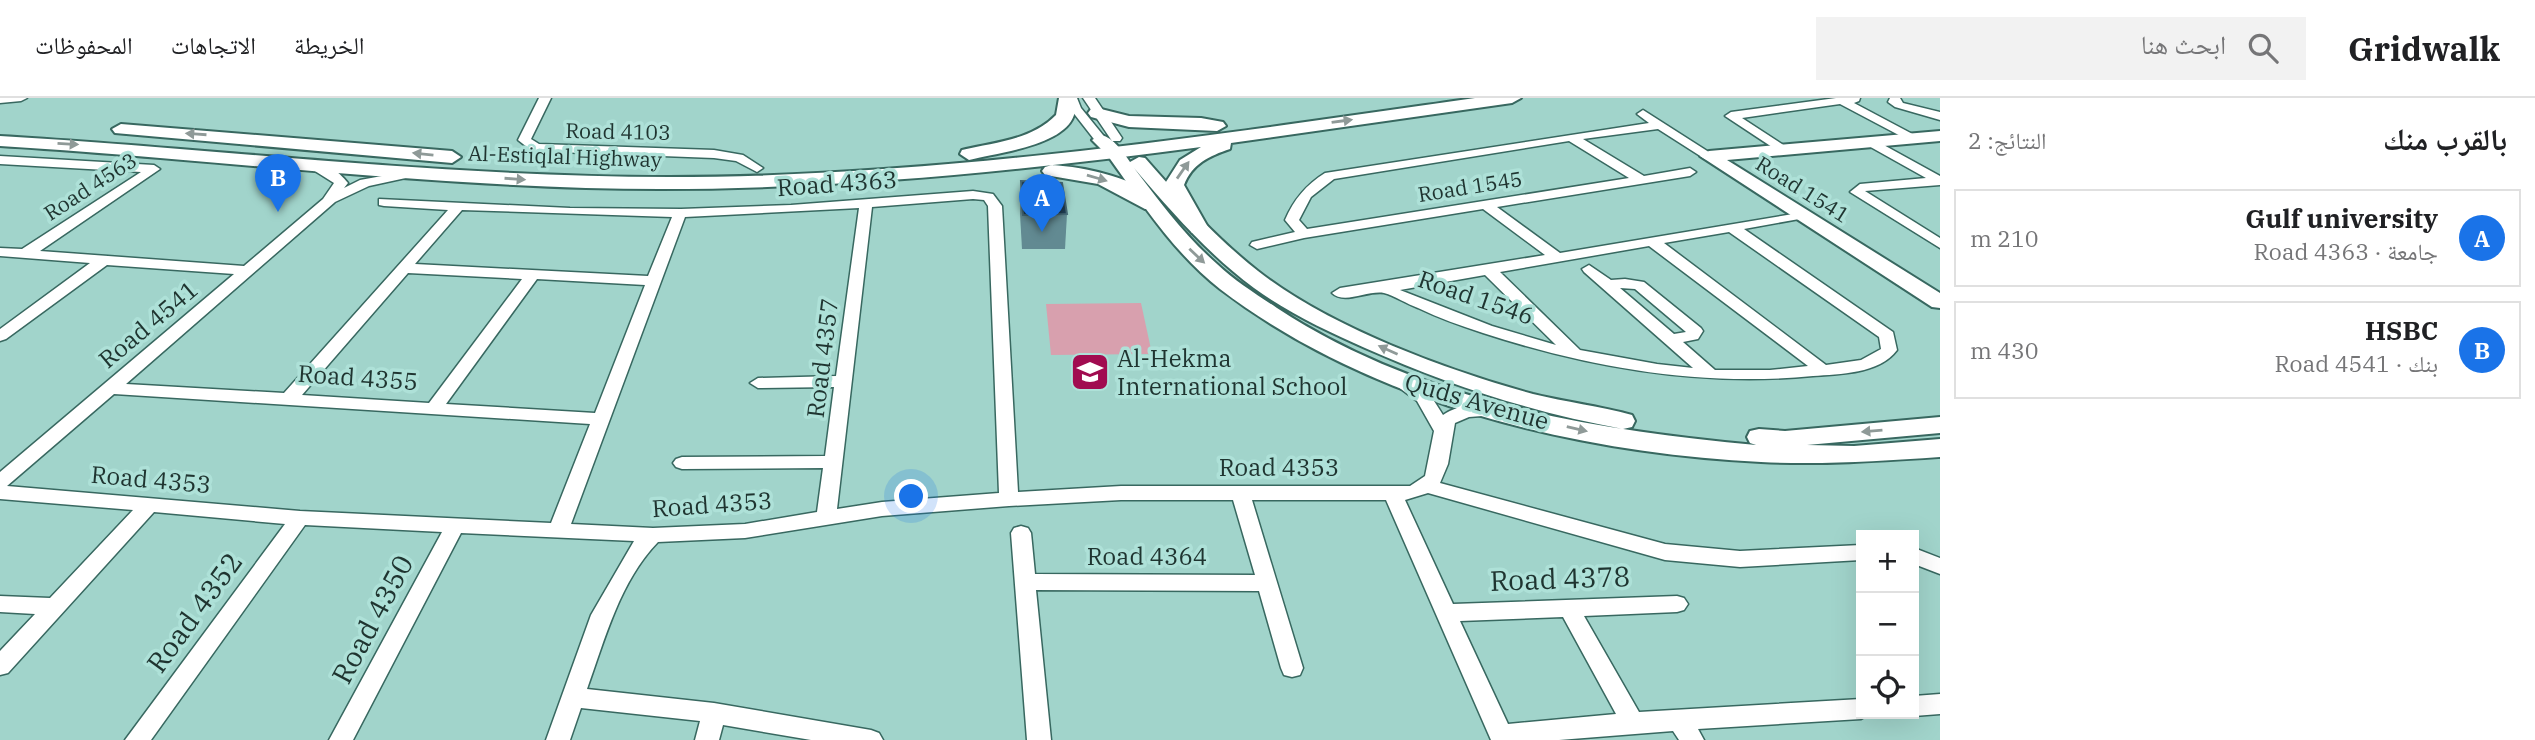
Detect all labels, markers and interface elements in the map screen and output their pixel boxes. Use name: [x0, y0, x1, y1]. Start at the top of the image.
search box: [1816, 17, 2306, 80]
text: ابحث هنا: [2141, 27, 2226, 61]
text: Gridwalk: [2348, 27, 2500, 70]
text: المحفوظات: [35, 29, 133, 61]
text: الاتجاهات: [171, 29, 256, 61]
text: الخريطة: [294, 29, 365, 61]
icon: search: [2244, 29, 2282, 67]
one-way arrow: [1331, 115, 1353, 126]
street label: Road 4103: [565, 116, 671, 146]
text: بالقرب منك: [2383, 119, 2507, 158]
text: النتائج: 2: [1968, 125, 2047, 155]
one-way arrow: [185, 129, 207, 140]
one-way arrow: [57, 139, 79, 150]
street label: Al-Estiqlal Highway: [468, 139, 663, 173]
street label: Road 4563: [38, 146, 142, 226]
one-way arrow: [411, 148, 433, 159]
street label: Road 1541: [1751, 149, 1855, 229]
pin: B: [255, 154, 301, 212]
one-way arrow: [1176, 160, 1189, 180]
street label: Road 4363: [776, 163, 898, 203]
street label: Road 1545: [1416, 164, 1524, 208]
one-way arrow: [1086, 173, 1107, 183]
one-way arrow: [504, 174, 526, 185]
pin: A: [1019, 174, 1065, 232]
text: Gulf university: [2245, 201, 2438, 235]
text: 210 m: [1970, 223, 2039, 253]
text: A: [2474, 223, 2490, 253]
text: جامعة · Road 4363: [2254, 236, 2438, 266]
one-way arrow: [1188, 248, 1206, 264]
street label: Road 1546: [1414, 262, 1538, 332]
street label: Road 4541: [92, 273, 204, 375]
street label: Road 4357: [799, 296, 845, 420]
text: HSBC: [2365, 313, 2438, 347]
text: 430 m: [1970, 335, 2039, 365]
text: B: [2474, 335, 2490, 365]
place label: Al-Hekma International School: [1117, 342, 1348, 402]
one-way arrow: [1378, 344, 1398, 356]
text: بنك · Road 4541: [2275, 348, 2438, 378]
school or university icon: Al-Hekma International School: [1069, 351, 1111, 393]
street label: Road 4355: [297, 357, 419, 397]
street label: Quds Avenue: [1401, 365, 1553, 437]
one-way arrow: [1567, 424, 1589, 435]
one-way arrow: [1861, 426, 1883, 437]
street label: Road 4353: [1219, 451, 1339, 483]
street label: Road 4353: [90, 458, 212, 500]
your location: [894, 479, 928, 513]
street label: Road 4353: [651, 484, 773, 524]
map controls: [1856, 530, 1919, 719]
button: +: [1856, 530, 1919, 593]
street label: Road 4364: [1087, 540, 1207, 572]
street label: Road 4352: [138, 544, 250, 680]
street label: Road 4350: [323, 548, 421, 690]
street label: Road 4378: [1489, 557, 1631, 599]
button: −: [1856, 593, 1919, 656]
button: locate: [1856, 656, 1919, 719]

